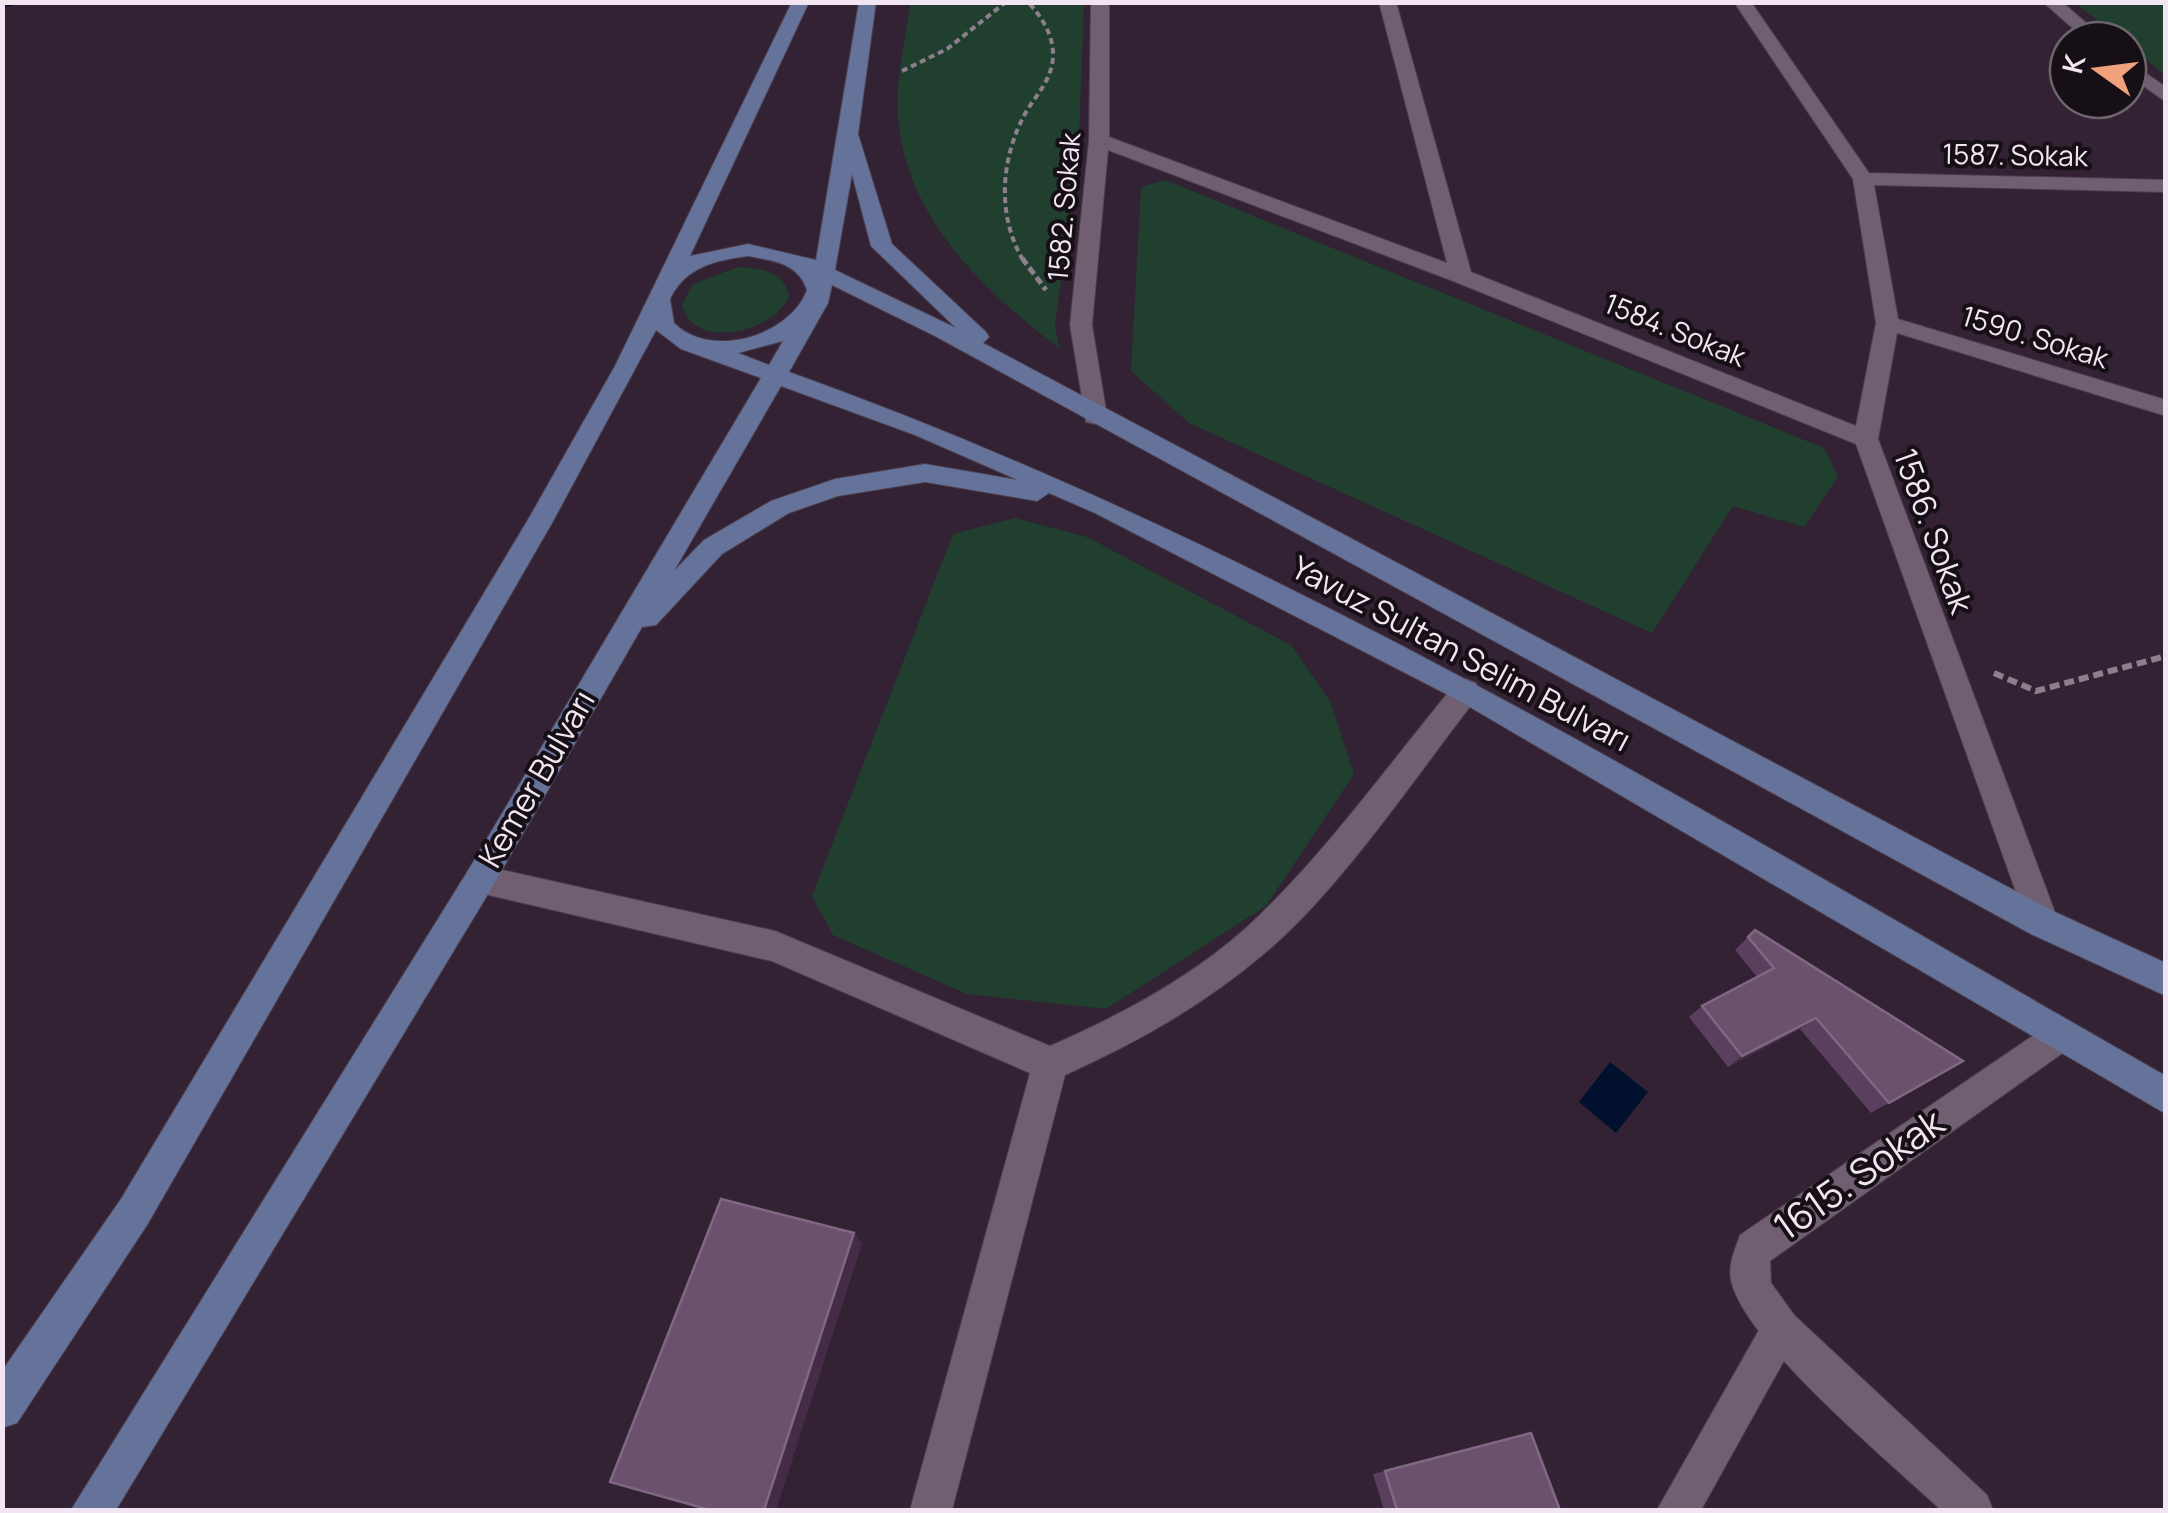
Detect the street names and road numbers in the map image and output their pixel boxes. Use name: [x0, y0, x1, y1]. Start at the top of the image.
street label: 1582. Sokak: [1038, 130, 1089, 283]
street label: 1587. Sokak: [1942, 134, 2089, 174]
street label: 1584. Sokak: [1599, 284, 1753, 375]
street label: 1590. Sokak: [1957, 296, 2114, 377]
street label: 1586. Sokak: [1884, 442, 1984, 620]
street label: Yavuz Sultan Selim Bulvarı: [1284, 545, 1639, 761]
street label: Kemer Bulvarı: [468, 682, 605, 875]
street label: 1615. Sokak: [1762, 1095, 1954, 1251]

